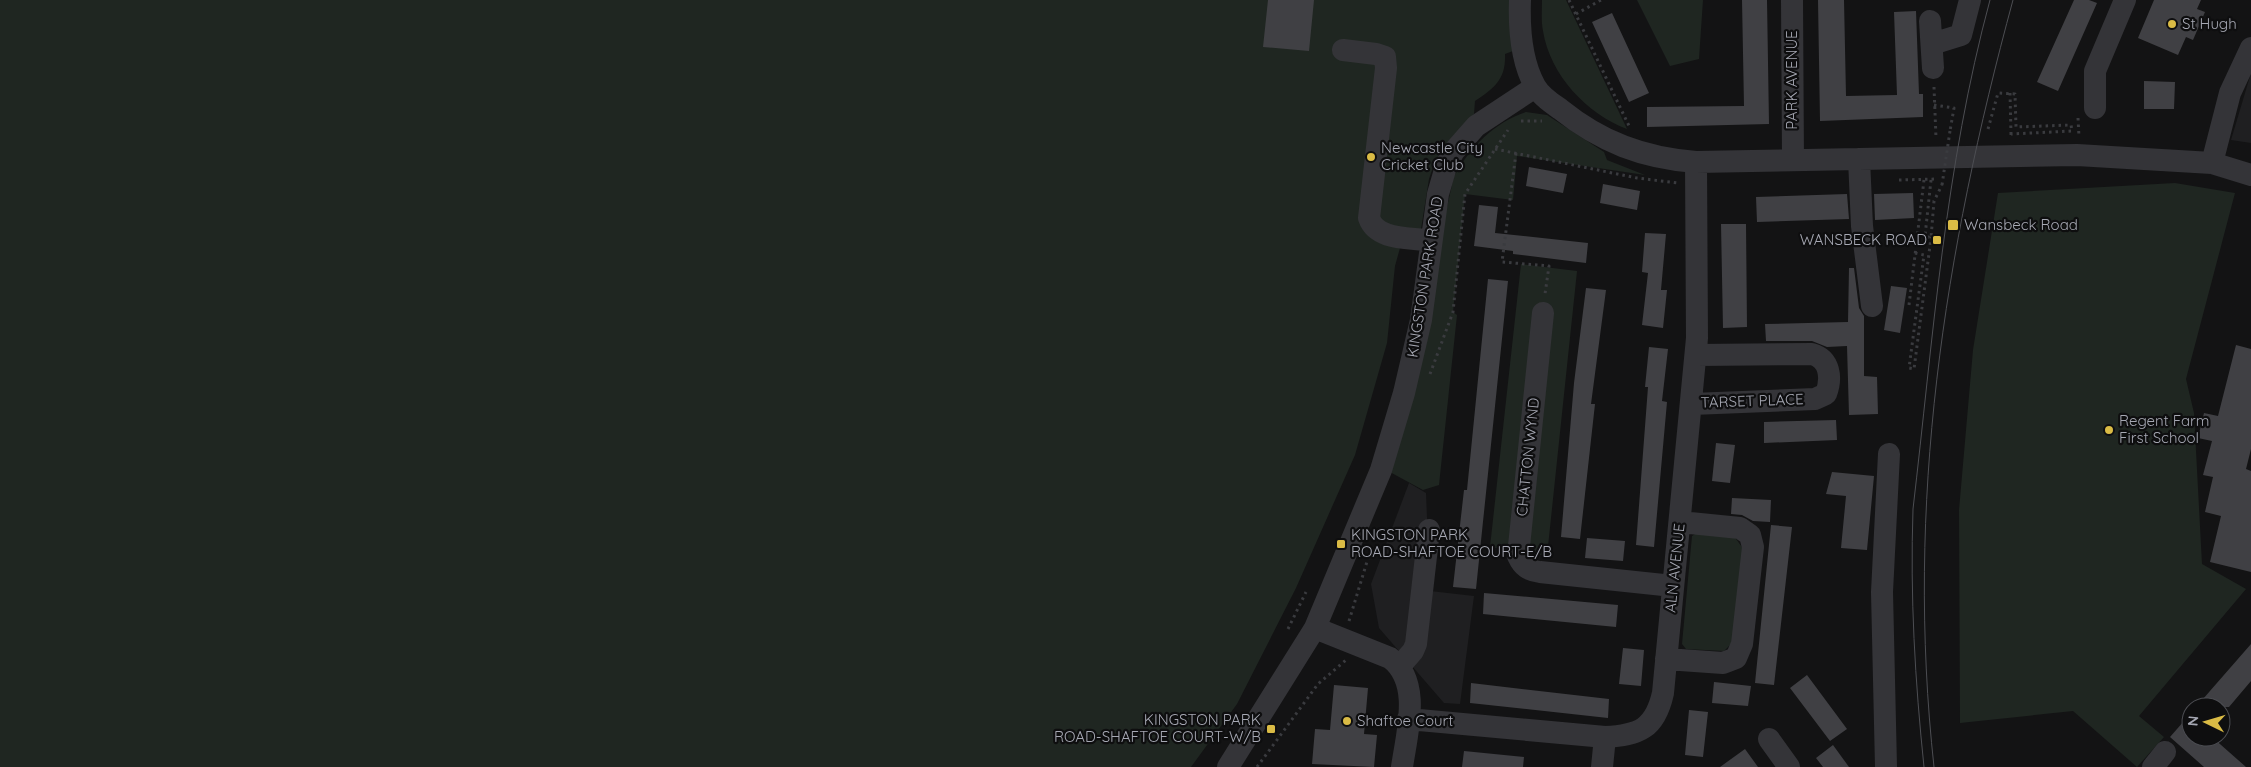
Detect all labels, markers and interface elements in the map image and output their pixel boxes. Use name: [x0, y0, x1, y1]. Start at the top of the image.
place label: St Hugh: [2182, 14, 2237, 33]
marker: St Hugh: [2166, 18, 2178, 30]
street label: PARK AVENUE: [1782, 30, 1801, 130]
place label: Newcastle City Cricket Club: [1381, 138, 1483, 174]
marker: Newcastle City Cricket Club: [1365, 151, 1377, 163]
street label: KINGSTON PARK ROAD: [1402, 195, 1447, 359]
place label: Wansbeck Road: [1964, 215, 2078, 234]
marker: Wansbeck Road: [1946, 218, 1960, 232]
place label: WANSBECK ROAD: [1800, 230, 1927, 249]
marker: WANSBECK ROAD: [1931, 234, 1943, 246]
street label: TARSET PLACE: [1700, 389, 1804, 412]
street label: CHATTON WYND: [1512, 397, 1543, 517]
place label: Regent Farm First School: [2119, 411, 2210, 447]
marker: Regent Farm First School: [2103, 424, 2115, 436]
street label: ALN AVENUE: [1660, 522, 1689, 614]
place label: KINGSTON PARK ROAD-SHAFTOE COURT-E/B: [1351, 525, 1552, 561]
marker: KINGSTON PARK ROAD-SHAFTOE COURT-E/B: [1335, 538, 1347, 550]
north arrow: [2181, 697, 2231, 747]
place label: KINGSTON PARK ROAD-SHAFTOE COURT-W/B: [1054, 710, 1261, 746]
place label: Shaftoe Court: [1357, 711, 1453, 730]
marker: Shaftoe Court: [1341, 715, 1353, 727]
text: N: [2184, 715, 2202, 727]
marker: KINGSTON PARK ROAD-SHAFTOE COURT-W/B: [1265, 723, 1277, 735]

